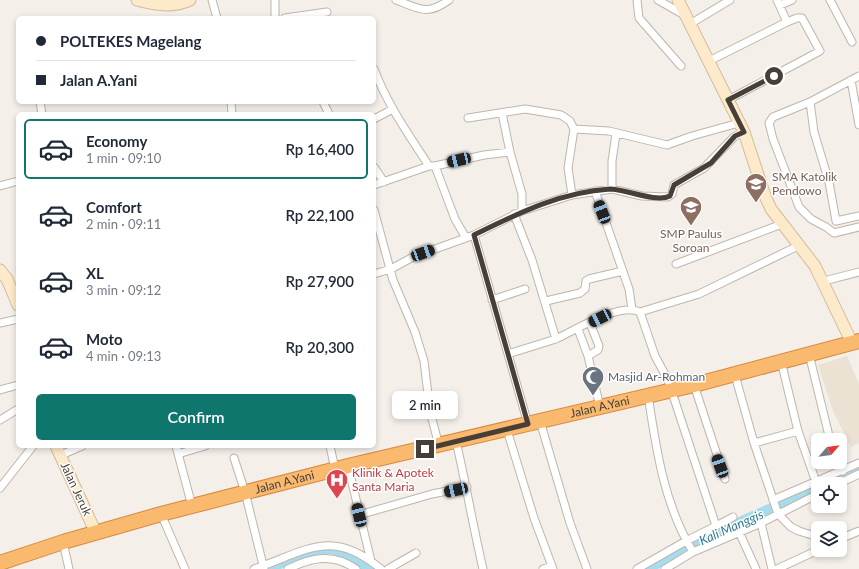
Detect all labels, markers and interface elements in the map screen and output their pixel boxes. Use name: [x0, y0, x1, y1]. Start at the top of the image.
text: POLTEKES Magelang: [60, 32, 201, 50]
route start: [765, 67, 783, 85]
text: Jalan A.Yani: [60, 71, 137, 89]
icon: car: [38, 131, 74, 167]
text: Economy: [86, 132, 147, 150]
text: Rp 16,400: [285, 140, 354, 158]
text: 1 min · 09:10: [86, 150, 161, 166]
car: [446, 151, 472, 169]
place label: SMA Katolik Pendowo: [772, 169, 838, 198]
school or university icon: SMA Katolik Pendowo: [743, 171, 769, 204]
school or university icon: SMP Paulus Soroan: [678, 194, 704, 227]
icon: car: [38, 197, 74, 233]
text: Comfort: [86, 198, 142, 216]
car: [592, 199, 612, 225]
text: Rp 22,100: [285, 206, 354, 224]
text: 2 min · 09:11: [86, 216, 161, 232]
place label: SMP Paulus Soroan: [660, 226, 722, 255]
car: [410, 243, 436, 263]
icon: car: [38, 263, 74, 299]
text: XL: [86, 264, 104, 282]
text: Rp 27,900: [285, 272, 354, 290]
text: 3 min · 09:12: [86, 282, 161, 298]
car: [587, 307, 613, 329]
icon: car: [38, 329, 74, 365]
text: Moto: [86, 330, 123, 348]
text: Rp 20,300: [285, 338, 354, 356]
text: 4 min · 09:13: [86, 348, 161, 364]
mosque icon: Masjid Ar-Rohman: [580, 364, 606, 397]
place label: Masjid Ar-Rohman: [608, 369, 705, 384]
callout: 2 min: [392, 391, 458, 419]
street label: Jalan A.Yani: [568, 392, 631, 421]
button: Confirm: [36, 394, 356, 440]
text: 2 min: [409, 397, 441, 413]
north arrow: [811, 433, 847, 469]
map controls: [811, 433, 847, 557]
route end: [416, 440, 434, 458]
car: [710, 453, 730, 479]
street label: Jalan Jeruk: [58, 460, 96, 519]
place label: Klinik & Apotek Santa Maria: [352, 465, 435, 494]
street label: Jalan A.Yani: [253, 467, 316, 497]
hospital icon: Klinik & Apotek Santa Maria: [324, 467, 350, 500]
button: locate: [811, 477, 847, 513]
car: [443, 482, 469, 498]
car: [350, 502, 368, 528]
water label: Kali Manggis: [696, 506, 766, 548]
button: layers: [811, 521, 847, 557]

